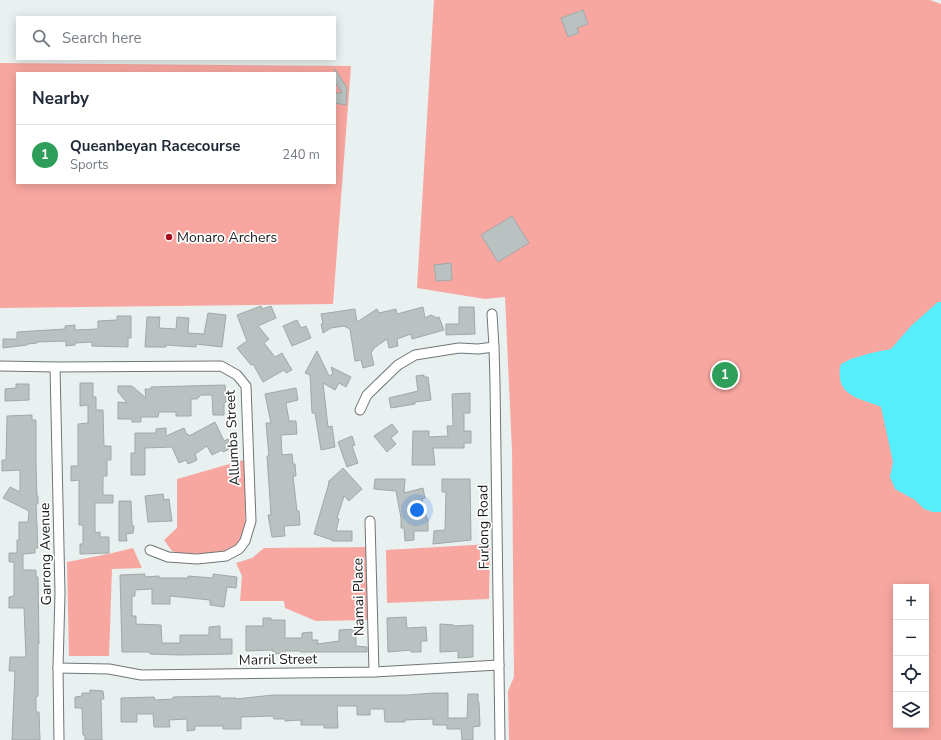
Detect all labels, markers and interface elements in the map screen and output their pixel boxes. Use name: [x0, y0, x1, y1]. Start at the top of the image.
search box: [16, 16, 336, 60]
icon: search: [30, 27, 52, 49]
text: Search here: [62, 28, 142, 48]
text: Nearby: [32, 87, 89, 110]
text: Queanbeyan Racecourse: [70, 136, 240, 156]
text: 1: [41, 146, 49, 164]
text: 240 m: [282, 146, 320, 164]
text: Sports: [70, 156, 109, 174]
place label: Monaro Archers: [177, 228, 277, 247]
marker: Monaro Archers: [164, 232, 174, 242]
pin: 1: [712, 360, 738, 390]
street label: Allumba Street: [221, 390, 244, 486]
street label: Furlong Road: [473, 485, 494, 569]
your location: [407, 500, 427, 520]
street label: Garrong Avenue: [35, 502, 56, 606]
street label: Namai Place: [348, 558, 369, 636]
map controls: [893, 584, 929, 728]
button: +: [893, 584, 929, 620]
button: −: [893, 620, 929, 656]
street label: Marril Street: [239, 649, 318, 670]
button: locate: [893, 656, 929, 692]
button: layers: [893, 692, 929, 728]

